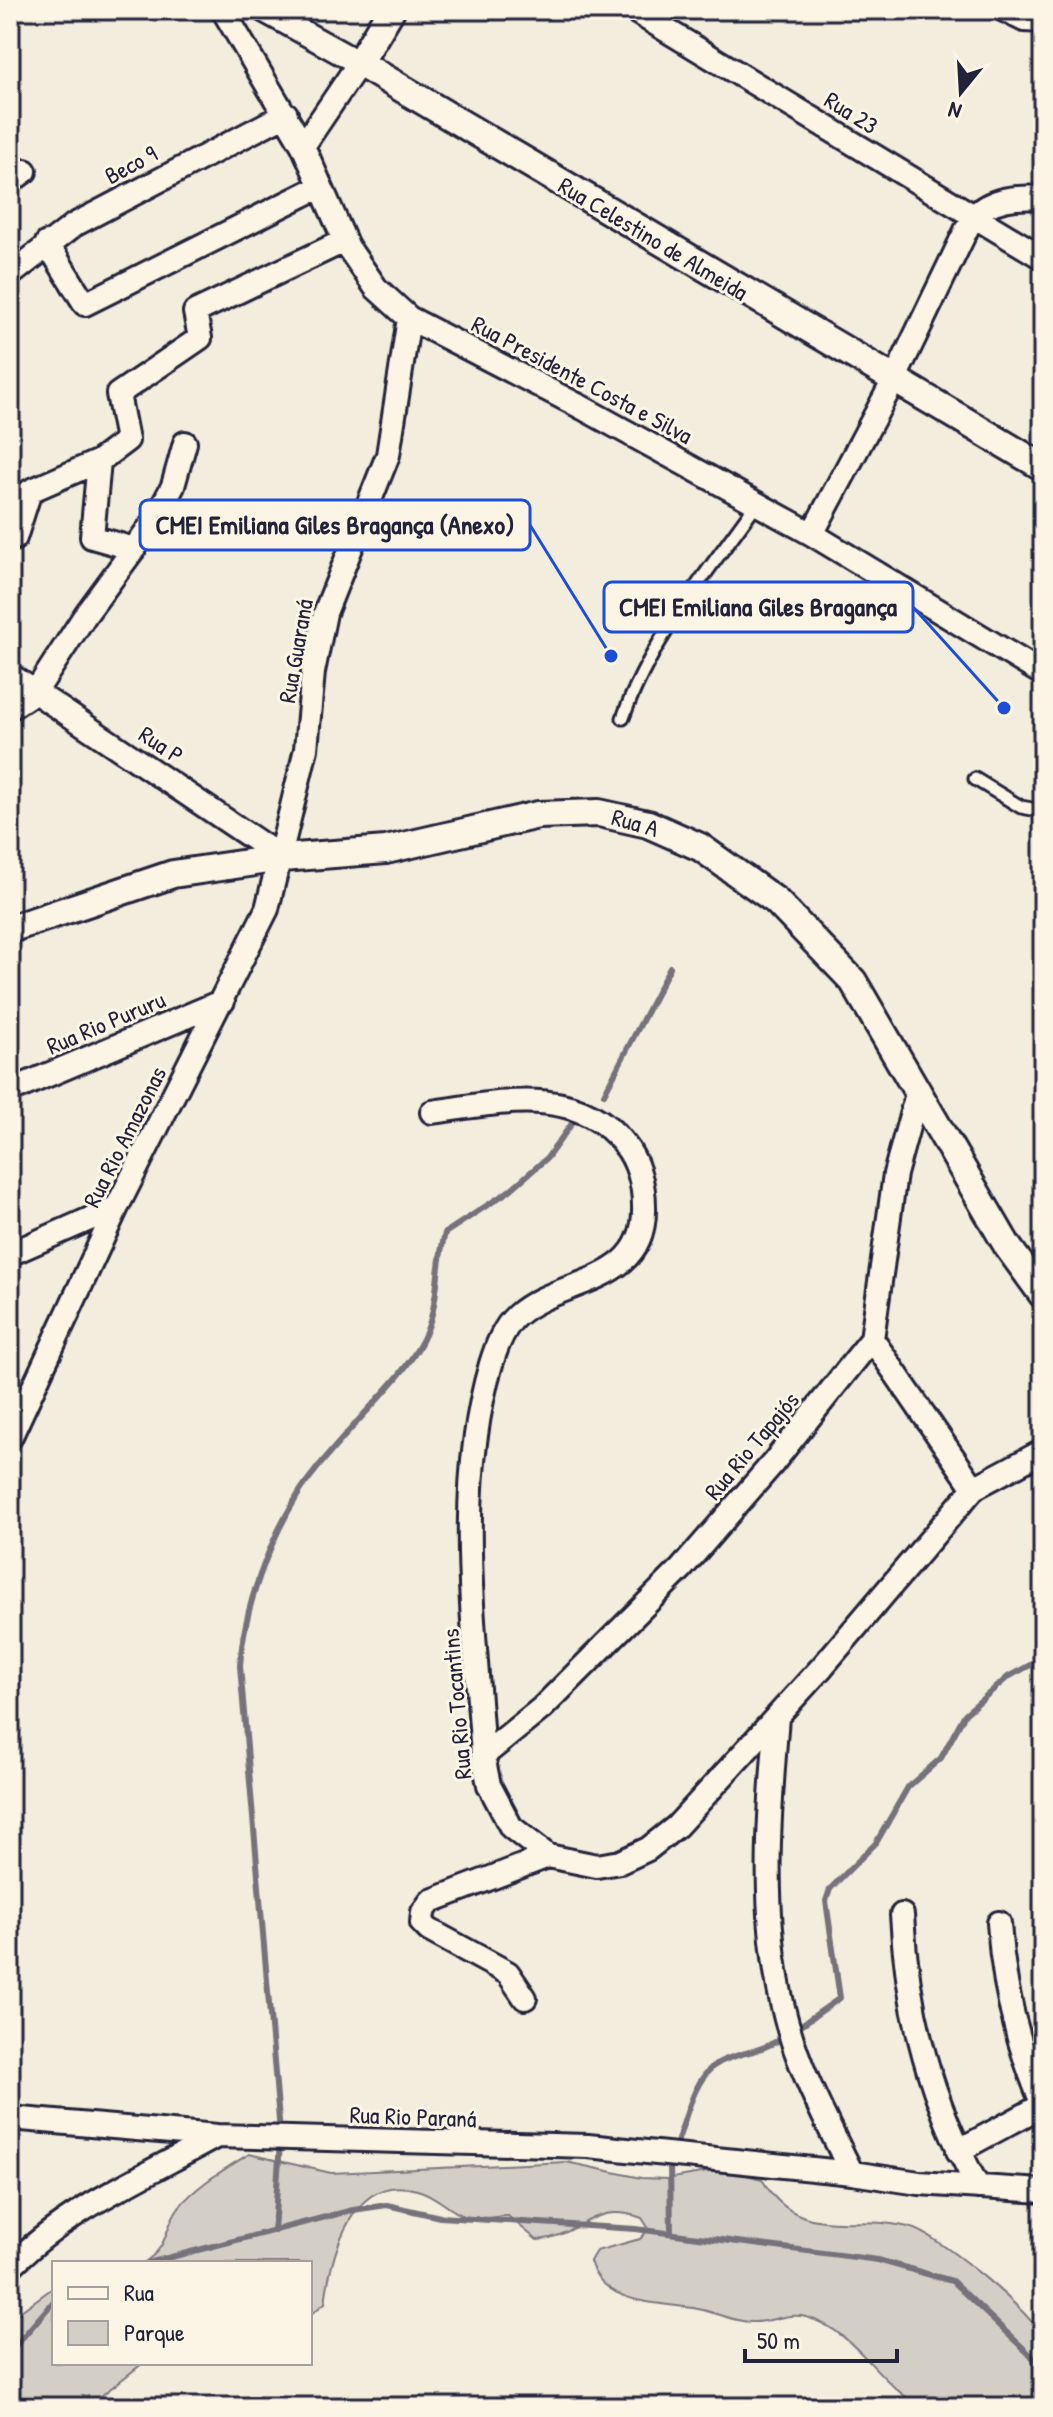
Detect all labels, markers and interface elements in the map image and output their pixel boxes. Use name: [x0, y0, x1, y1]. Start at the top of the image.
north arrow: [921, 52, 1001, 132]
street label: Rua 23: [819, 83, 884, 141]
text: N: [944, 95, 965, 127]
street label: Beco 9: [99, 137, 163, 191]
street label: Rua Celestino de Almeida: [553, 169, 754, 307]
street label: Rua Presidente Costa e Silva: [467, 307, 698, 451]
callout: CMEI Emiliana Giles Bragança (Anexo): [140, 500, 530, 550]
text: CMEI Emiliana Giles Bragança (Anexo): [156, 507, 514, 543]
callout: CMEI Emiliana Giles Bragança: [604, 582, 913, 632]
text: CMEI Emiliana Giles Bragança: [619, 589, 898, 625]
street label: Rua Guaraná: [270, 596, 320, 705]
street label: Rua P: [133, 718, 190, 771]
street label: Rua A: [608, 800, 663, 844]
street label: Rua Rio Pururu: [41, 983, 170, 1061]
street label: Rua Rio Amazonas: [75, 1061, 173, 1212]
street label: Rua Rio Tapajós: [697, 1385, 806, 1506]
street label: Rua Rio Tocantins: [433, 1627, 479, 1781]
street label: Rua Rio Paraná: [349, 2098, 477, 2134]
legend: [52, 2261, 312, 2365]
text: Rua: [124, 2276, 154, 2308]
scale bar: [745, 2313, 897, 2363]
text: Parque: [124, 2316, 185, 2348]
text: 50 m: [757, 2324, 800, 2356]

